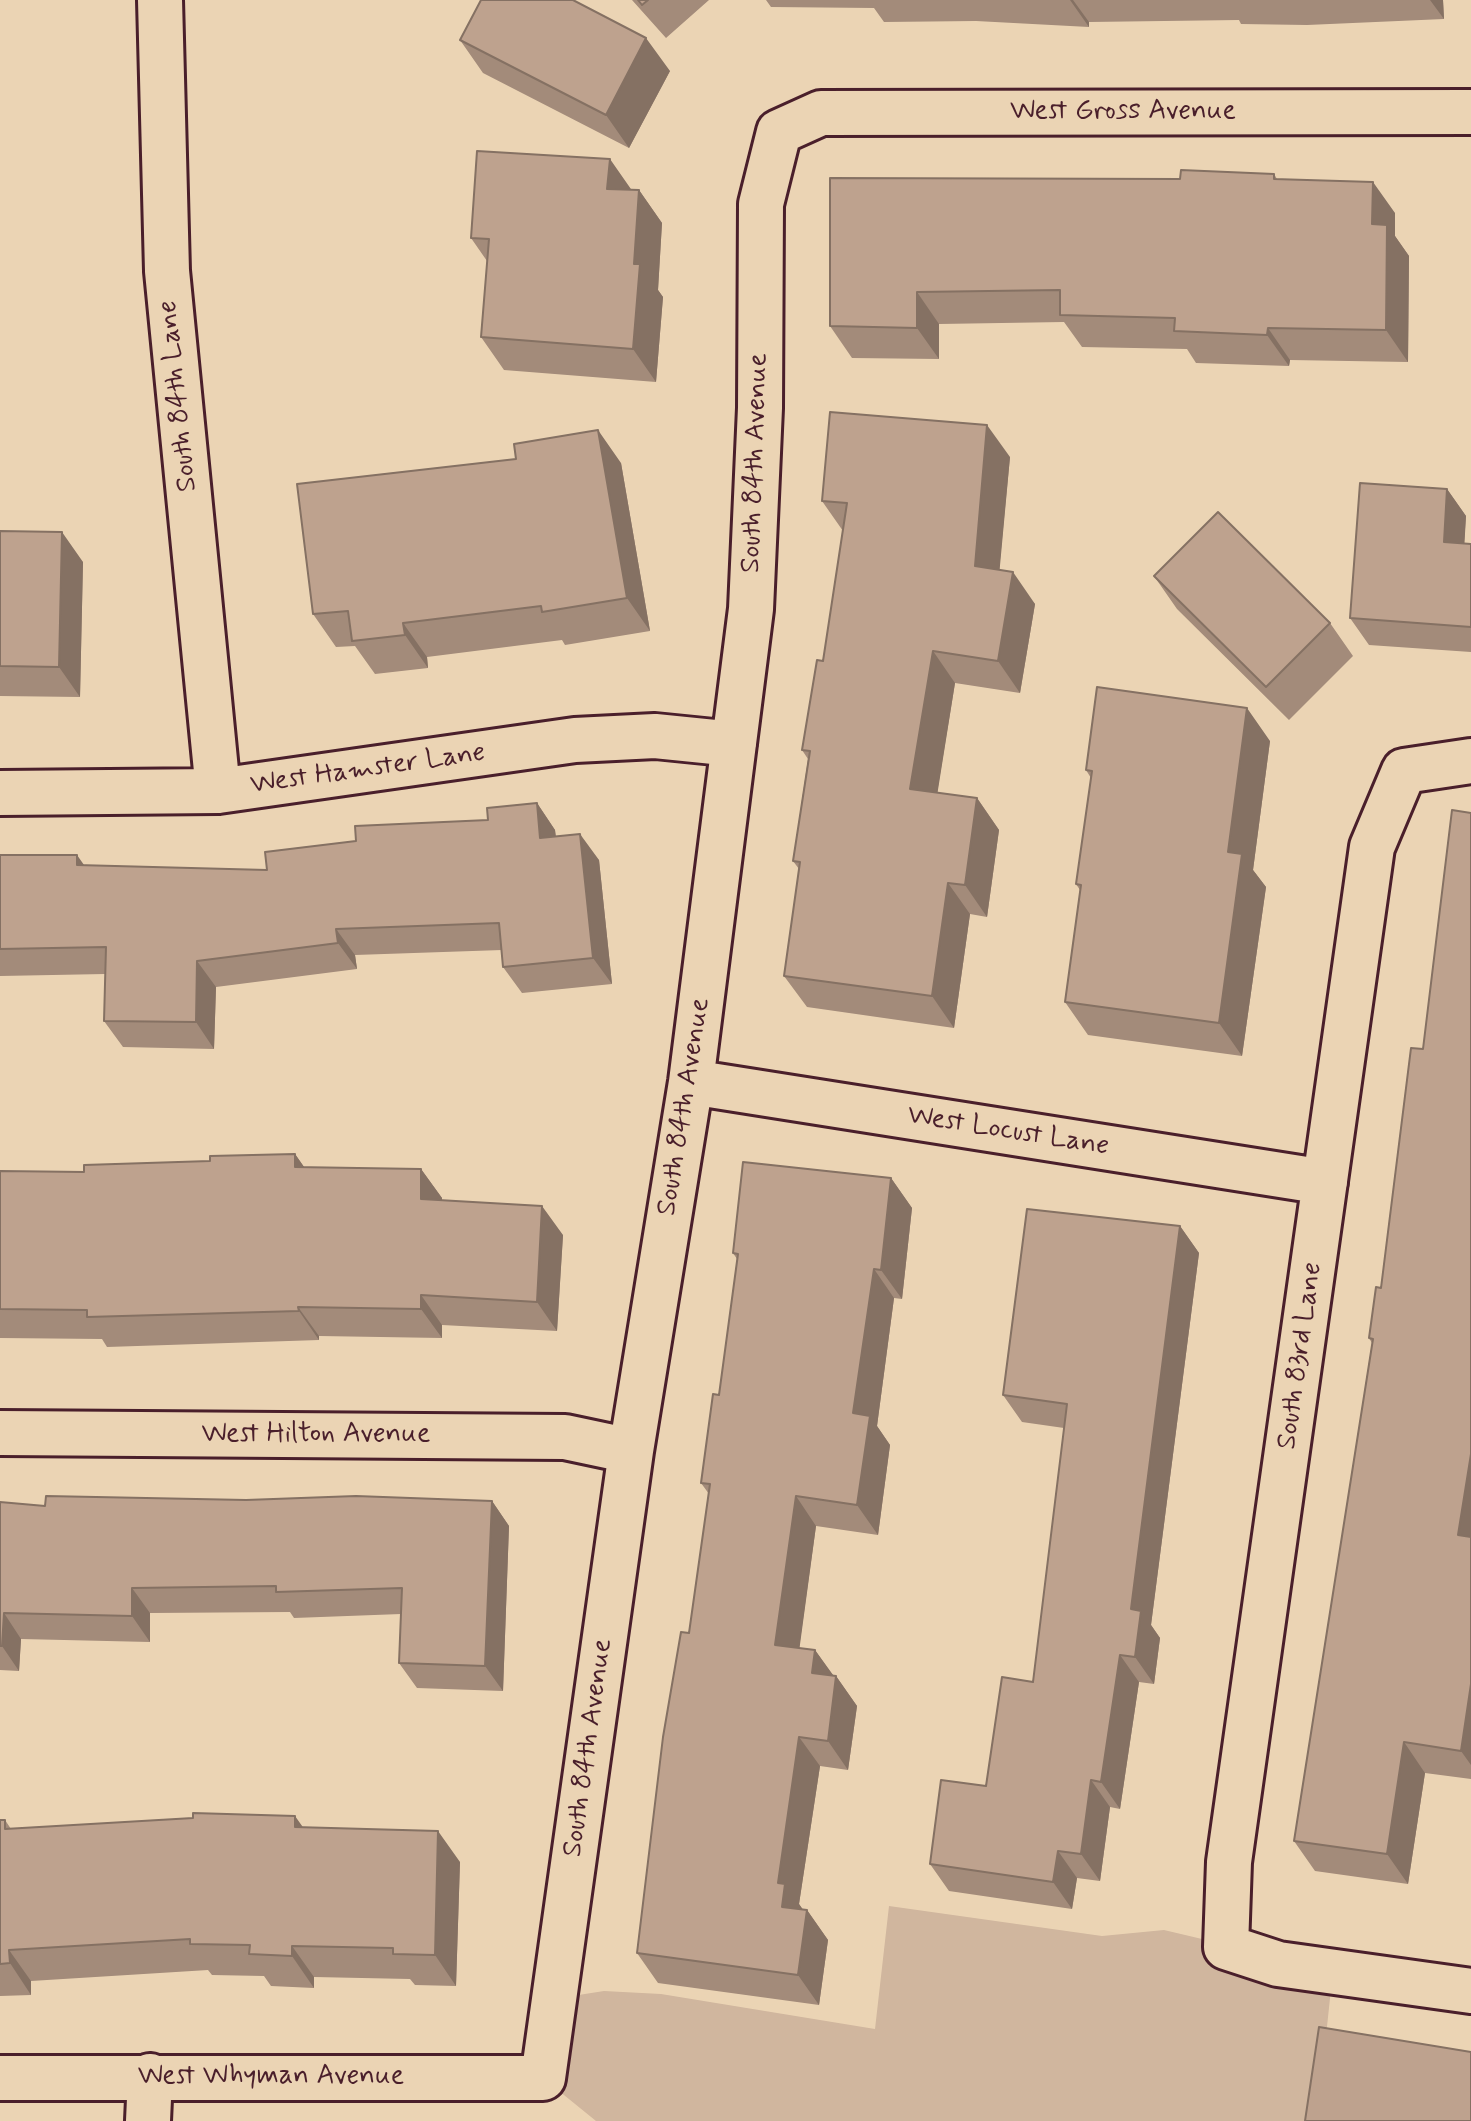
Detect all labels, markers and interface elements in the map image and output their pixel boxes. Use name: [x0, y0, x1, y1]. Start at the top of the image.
street label: West Gross Avenue: [1010, 95, 1236, 129]
street label: South 84th Lane: [152, 299, 206, 493]
street label: South 84th Avenue: [735, 352, 777, 574]
street label: West Hamster Lane: [248, 737, 488, 803]
street label: South 84th Avenue: [651, 996, 719, 1218]
street label: West Locust Lane: [905, 1099, 1111, 1165]
street label: South 83rd Lane: [1271, 1260, 1331, 1452]
street label: West Hilton Avenue: [202, 1418, 430, 1452]
street label: South 84th Avenue: [557, 1637, 621, 1859]
street label: West Whyman Avenue: [138, 2060, 404, 2094]

